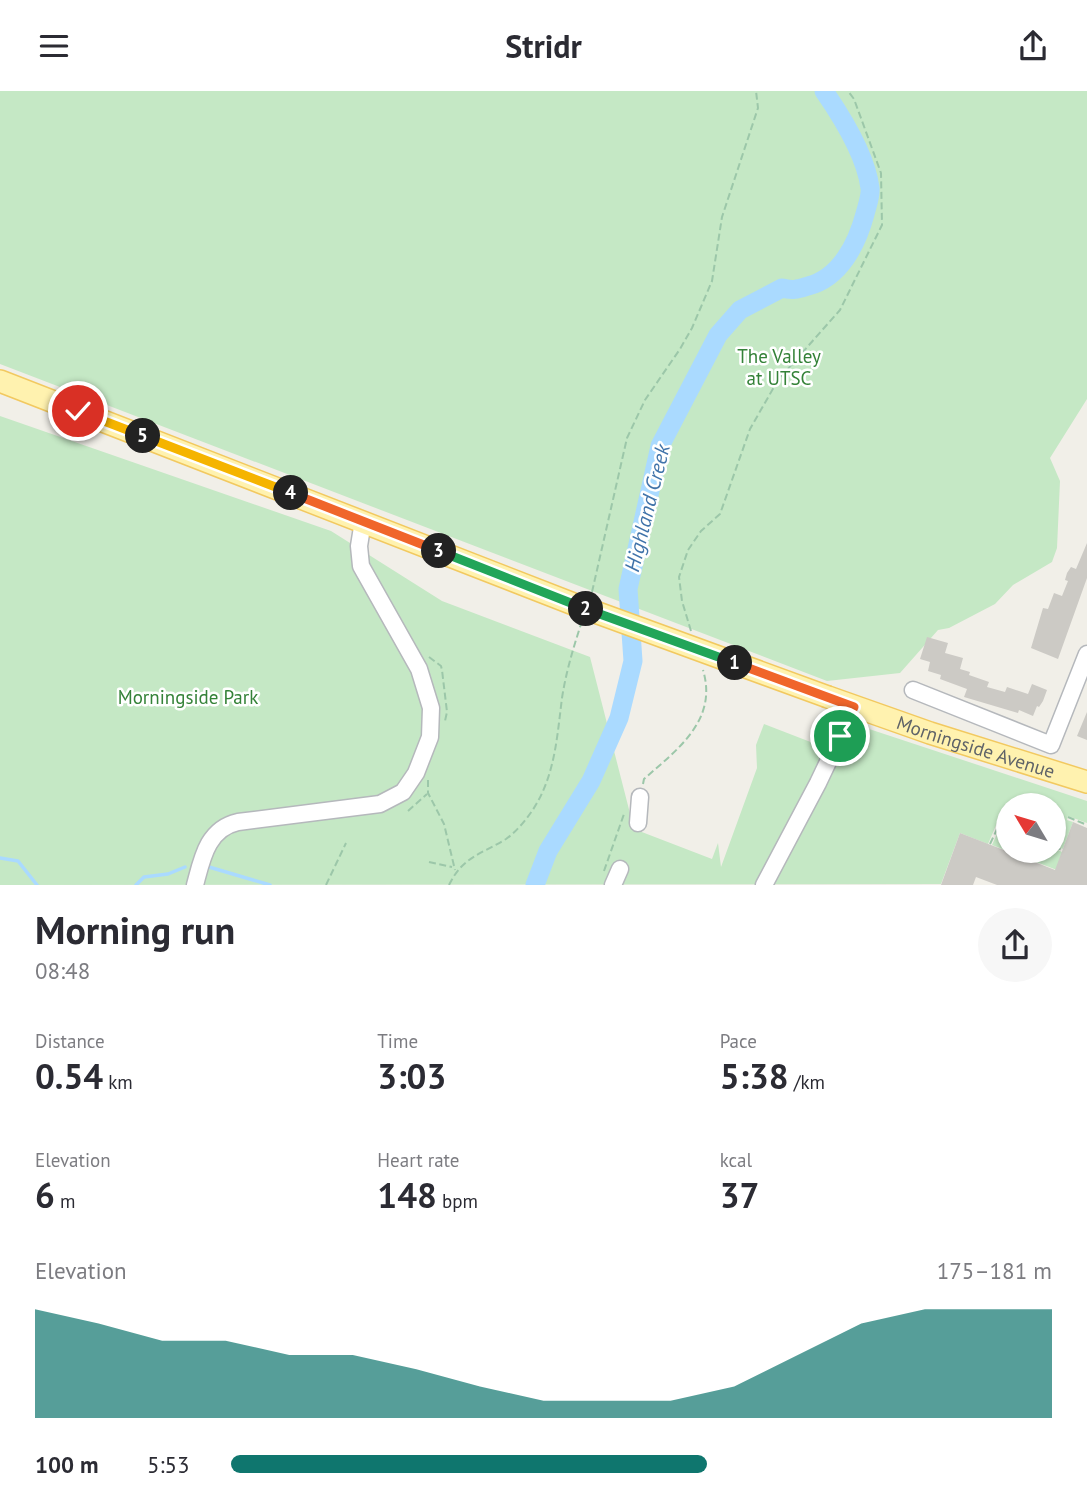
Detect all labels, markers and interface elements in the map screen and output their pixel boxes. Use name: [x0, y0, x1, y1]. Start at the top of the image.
text: Stridr: [505, 25, 582, 67]
icon: menu: [35, 27, 73, 65]
icon: share: [1014, 27, 1052, 65]
park label: The Valley at UTSC: [737, 344, 821, 390]
pin: [48, 381, 108, 441]
icon: check: [59, 392, 97, 430]
pin: 5: [125, 419, 160, 453]
text: 5: [137, 423, 148, 447]
water label: Highland Creek: [618, 440, 676, 574]
pin: 4: [274, 475, 308, 511]
text: 4: [285, 480, 296, 504]
pin: 3: [422, 533, 457, 568]
text: 3: [433, 538, 444, 562]
pin: 2: [568, 591, 604, 627]
text: 2: [580, 596, 591, 620]
pin: 1: [718, 645, 752, 681]
text: 1: [729, 650, 740, 674]
park label: Morningside Park: [118, 685, 258, 709]
pin: [810, 706, 870, 766]
street label: Morningside Avenue: [893, 710, 1058, 783]
icon: arrive: [821, 717, 859, 755]
north arrow: [996, 793, 1066, 863]
map controls: [996, 793, 1066, 863]
text: Morning run: [35, 905, 235, 954]
button: share: [978, 908, 1052, 982]
text: 08:48: [35, 956, 90, 985]
text: Distance: [35, 1029, 105, 1053]
text: Time: [377, 1029, 418, 1053]
text: Pace: [720, 1029, 757, 1053]
text: 0.54: [35, 1053, 103, 1099]
text: 3:03: [377, 1053, 446, 1099]
text: 5:38: [720, 1053, 789, 1099]
text: km: [103, 1070, 133, 1094]
text: /km: [789, 1070, 825, 1094]
text: Elevation: [35, 1148, 111, 1172]
text: Heart rate: [377, 1148, 459, 1172]
text: kcal: [720, 1148, 752, 1172]
text: 6: [35, 1172, 55, 1218]
text: 148: [377, 1172, 437, 1218]
text: 37: [720, 1172, 759, 1218]
text: m: [55, 1189, 75, 1213]
text: bpm: [437, 1189, 478, 1213]
text: Elevation: [35, 1256, 127, 1285]
text: 175–181 m: [937, 1256, 1052, 1285]
text: 100 m: [35, 1450, 98, 1479]
text: 5:53: [147, 1450, 190, 1479]

